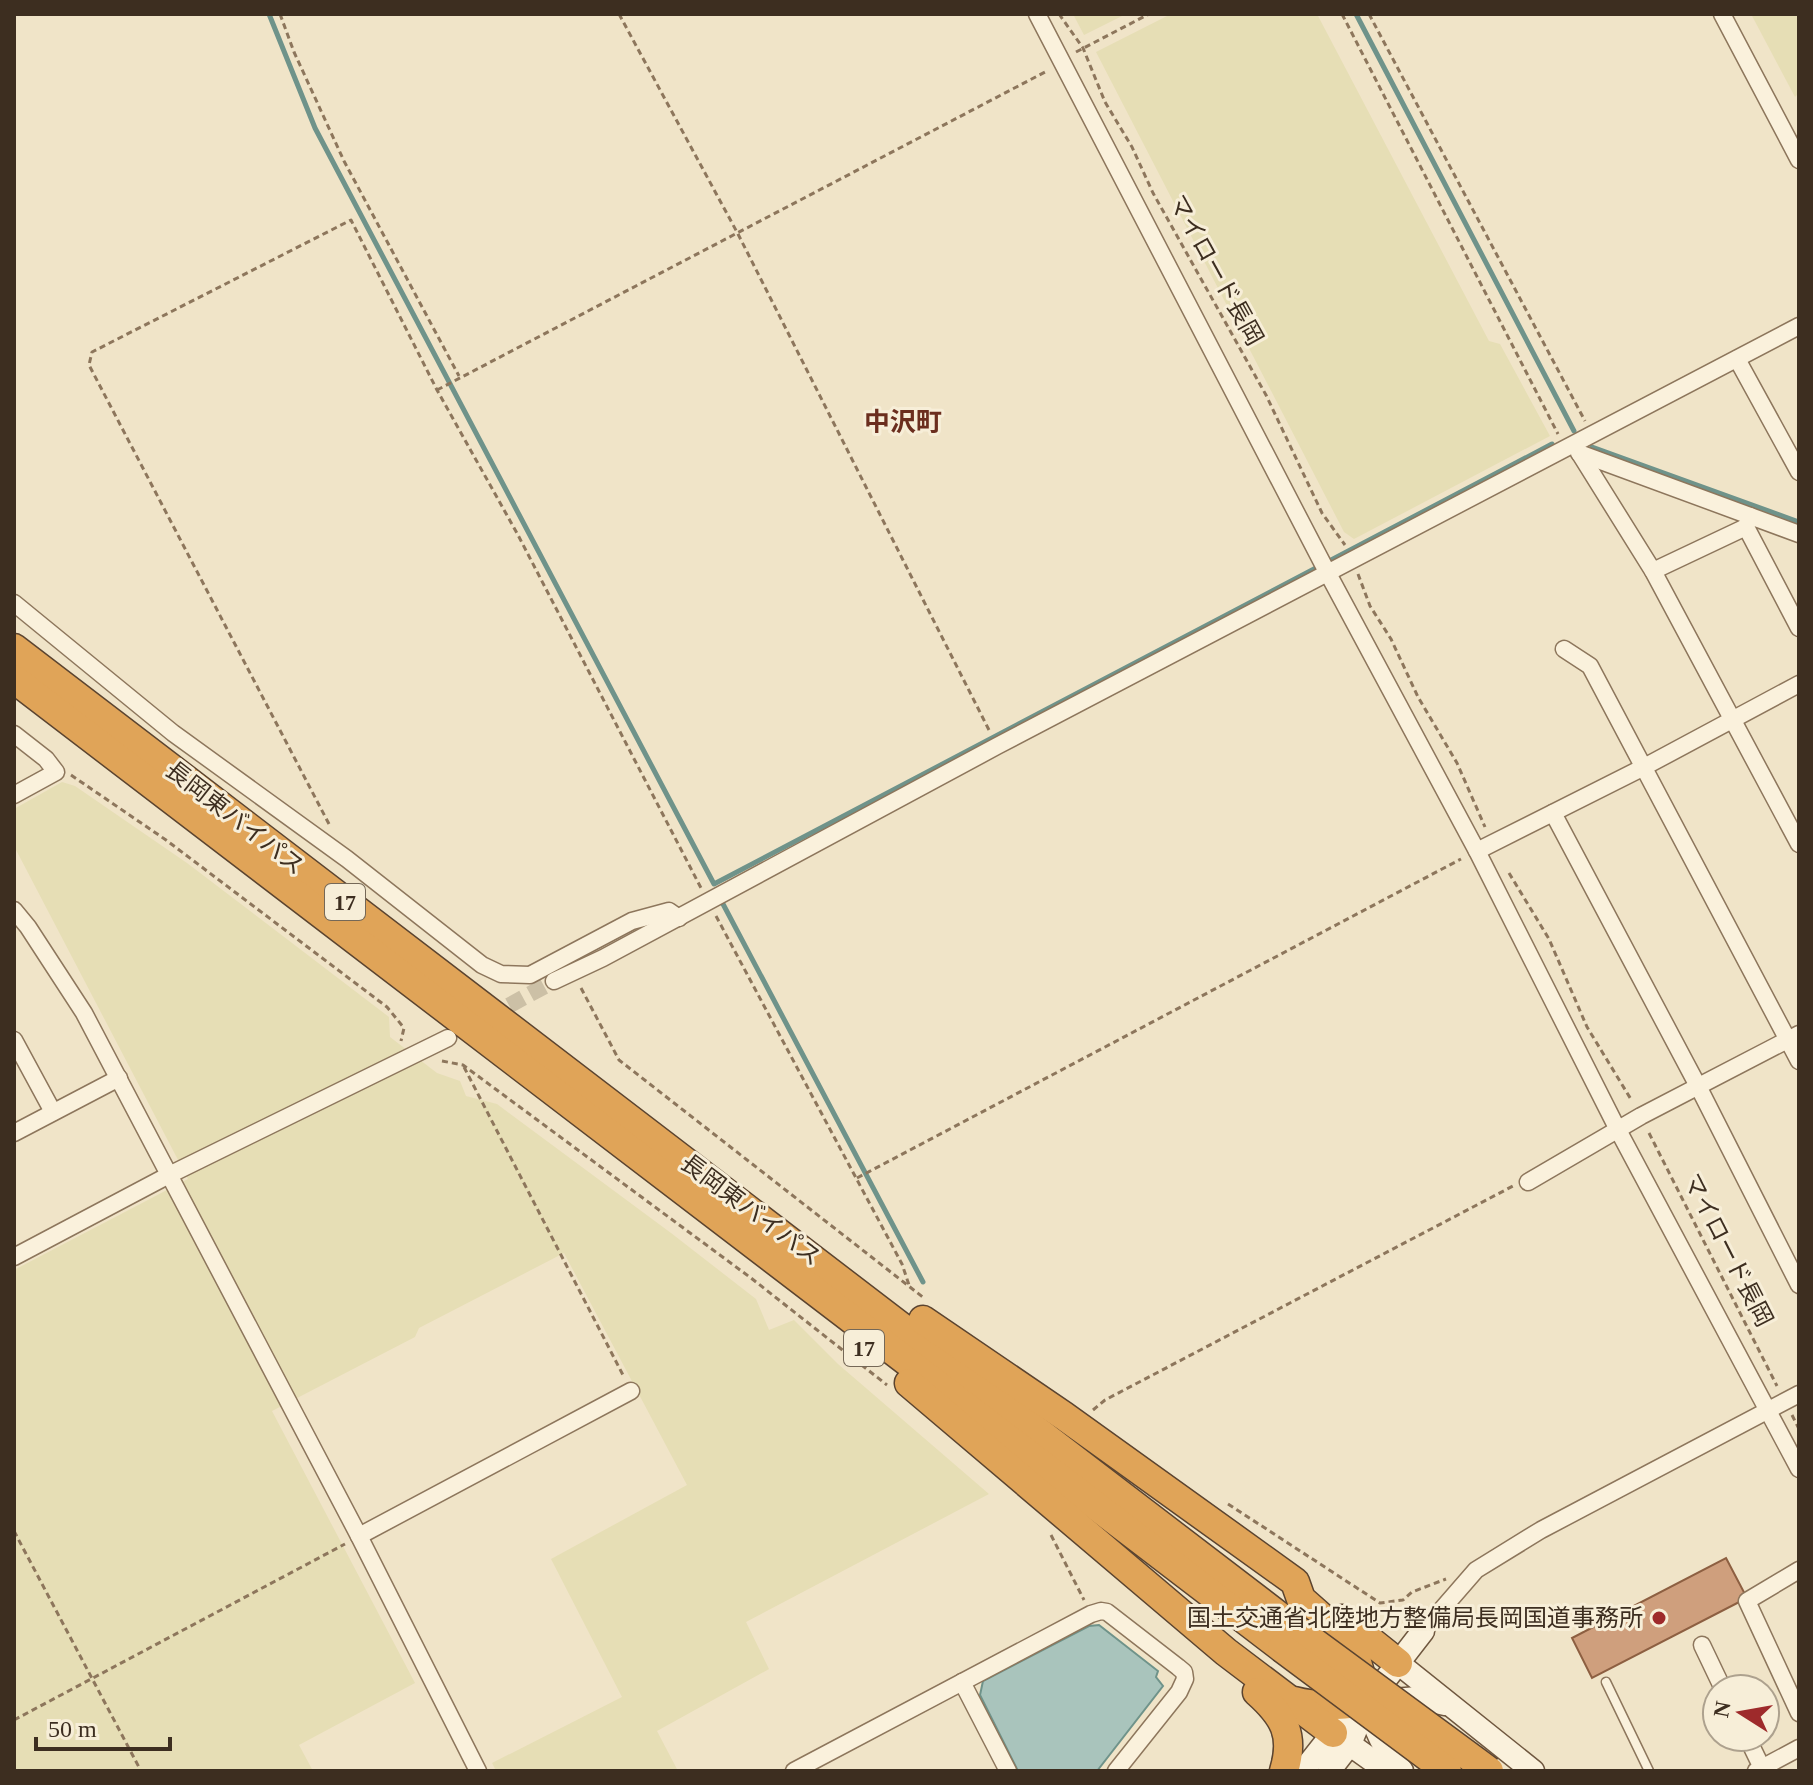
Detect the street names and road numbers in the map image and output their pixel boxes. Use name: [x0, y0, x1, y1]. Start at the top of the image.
street label: マイロード長岡: [1164, 190, 1268, 350]
street label: 長岡東バイパス: [161, 756, 309, 880]
road number: 17: [325, 884, 365, 920]
street label: 長岡東バイパス: [676, 1149, 826, 1271]
street label: マイロード長岡: [1678, 1169, 1778, 1331]
road number: 17: [844, 1330, 884, 1366]

